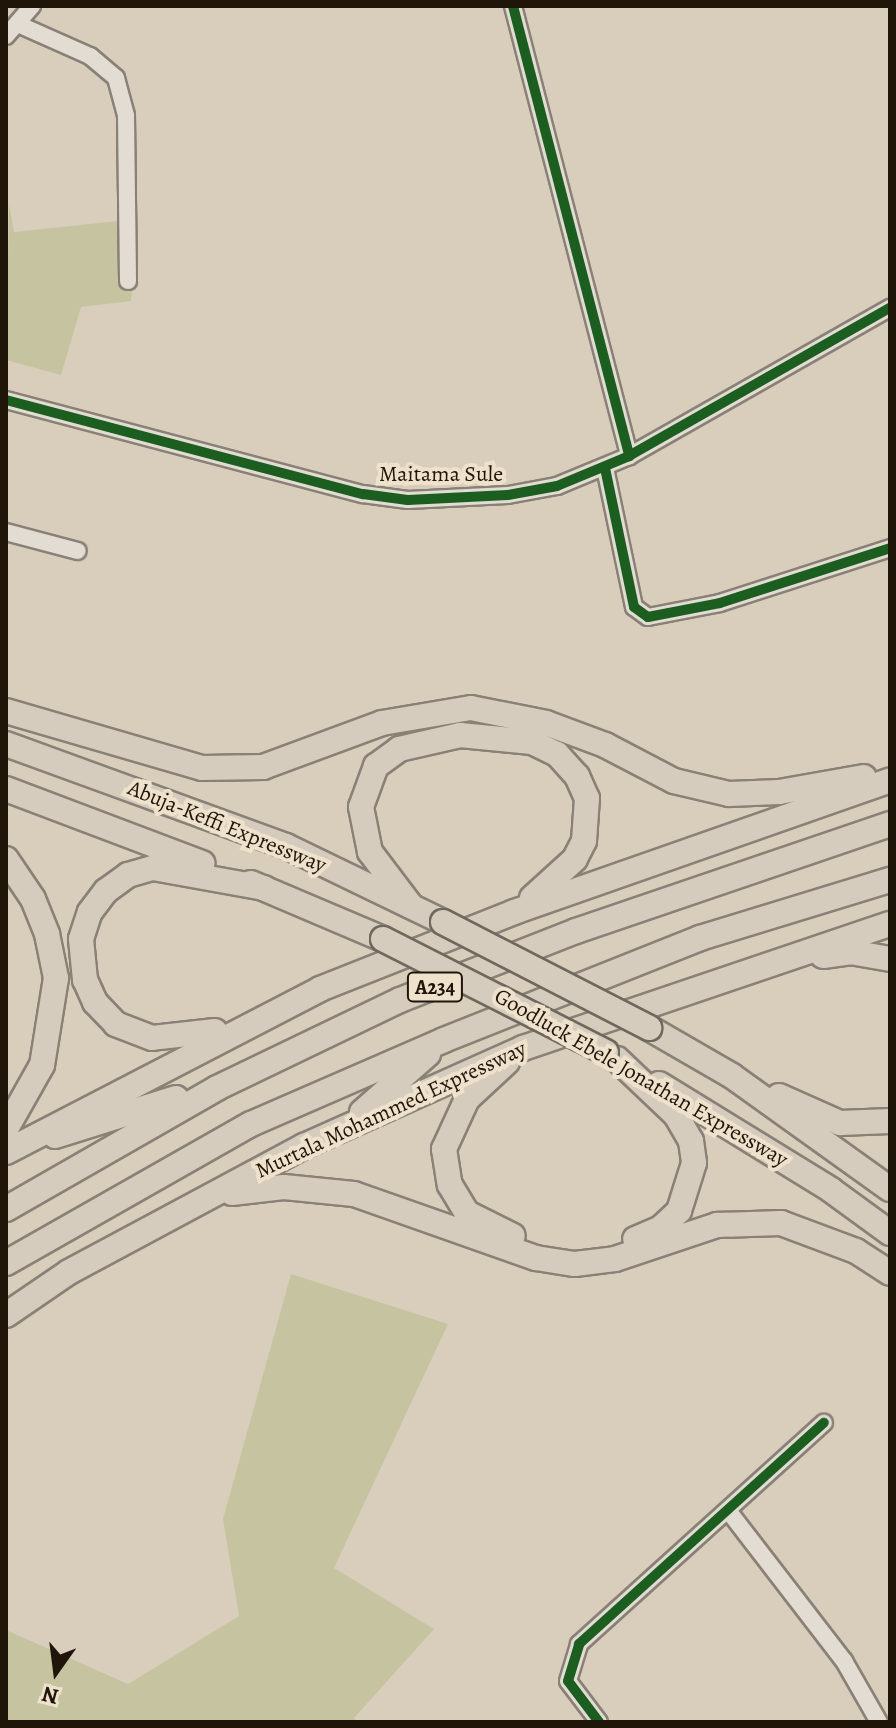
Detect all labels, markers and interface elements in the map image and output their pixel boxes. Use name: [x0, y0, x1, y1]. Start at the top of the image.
street label: Maitama Sule: [379, 462, 503, 488]
street label: Abuja-Keffi Expressway: [124, 775, 330, 879]
road number: A234: [405, 971, 465, 1003]
street label: Goodluck Ebele Jonathan Expressway: [490, 983, 792, 1173]
street label: Murtala Mohammed Expressway: [252, 1036, 530, 1184]
north arrow: [16, 1632, 96, 1712]
text: N: [39, 1679, 62, 1712]

